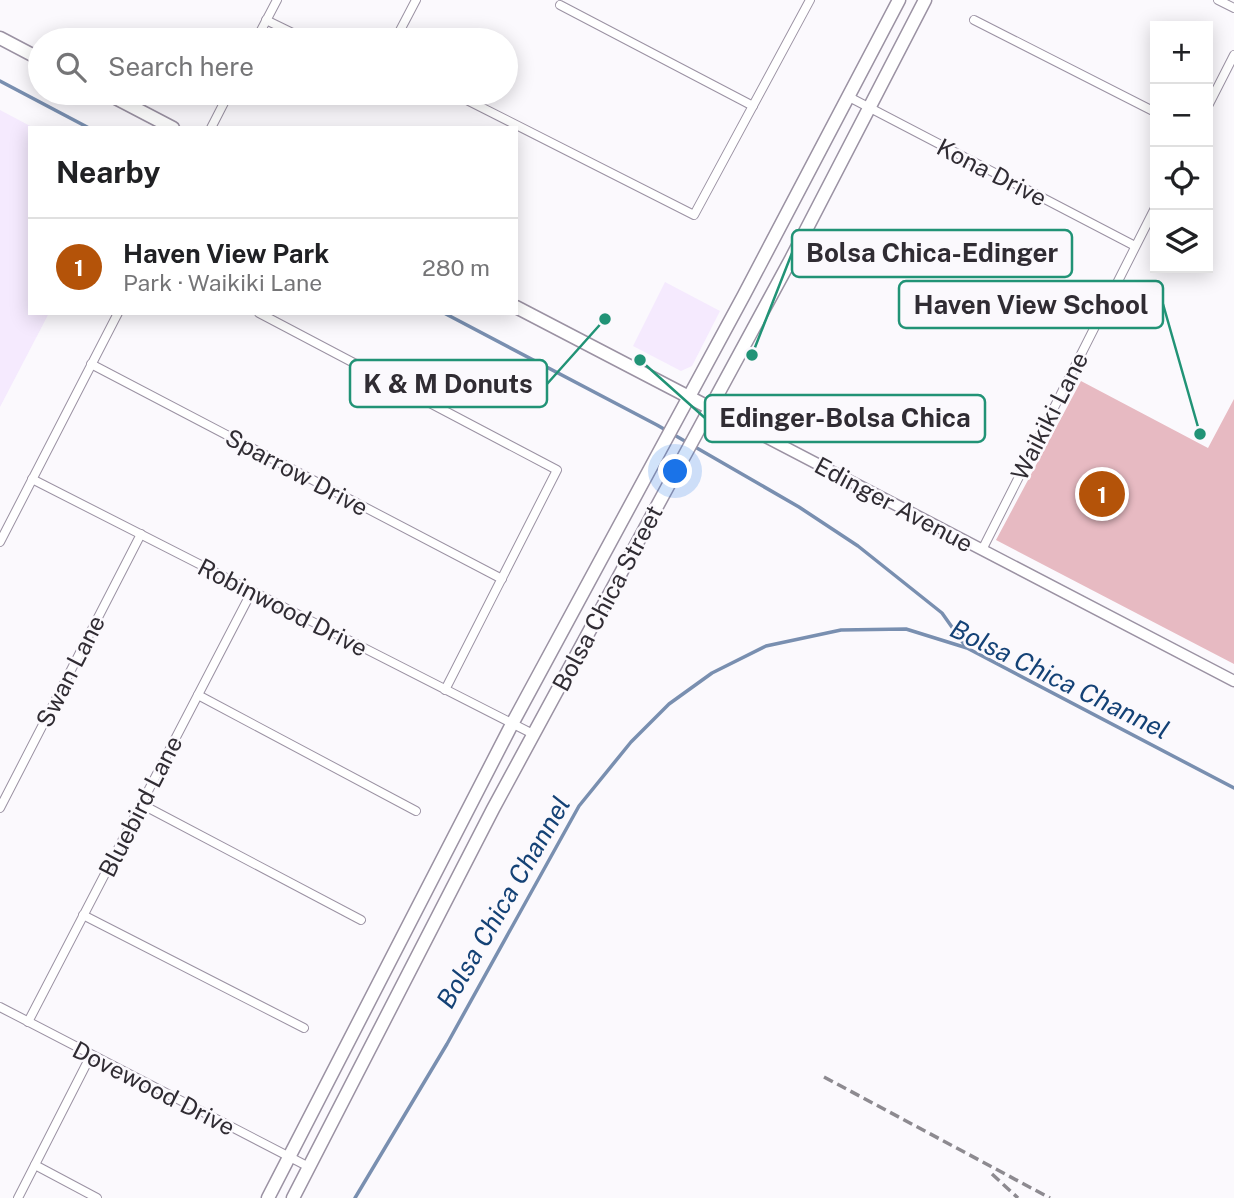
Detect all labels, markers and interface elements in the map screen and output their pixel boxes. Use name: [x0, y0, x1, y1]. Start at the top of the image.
map controls: [1150, 21, 1213, 273]
button: +: [1150, 21, 1213, 84]
search box: [28, 28, 518, 105]
icon: search: [52, 48, 90, 86]
text: Search here: [108, 51, 254, 82]
button: −: [1150, 84, 1213, 147]
street label: Kona Drive: [932, 132, 1052, 212]
button: locate: [1150, 147, 1213, 210]
text: Nearby: [56, 154, 160, 190]
button: layers: [1150, 210, 1213, 273]
callout: Bolsa Chica-Edinger: [792, 230, 1072, 277]
text: Bolsa Chica-Edinger: [806, 237, 1058, 268]
text: Haven View Park: [123, 238, 329, 269]
text: 1: [74, 254, 84, 281]
text: 280 m: [422, 254, 490, 281]
text: Park · Waikiki Lane: [123, 269, 322, 296]
callout: Haven View School: [899, 281, 1163, 328]
text: Haven View School: [913, 289, 1149, 320]
street label: Waikiki Lane: [1005, 347, 1093, 485]
callout: K & M Donuts: [350, 360, 547, 407]
text: K & M Donuts: [363, 368, 533, 399]
callout: Edinger-Bolsa Chica: [705, 395, 985, 442]
text: Edinger-Bolsa Chica: [719, 402, 971, 433]
street label: Sparrow Drive: [221, 423, 373, 521]
street label: Edinger Avenue: [810, 451, 978, 557]
your location: [658, 454, 692, 488]
pin: 1: [1079, 468, 1125, 520]
street label: Bolsa Chica Street: [546, 500, 668, 696]
street label: Robinwood Drive: [194, 552, 372, 662]
street label: Swan Lane: [30, 610, 110, 732]
water label: Bolsa Chica Channel: [945, 613, 1175, 745]
street label: Bluebird Lane: [92, 731, 188, 881]
water label: Bolsa Chica Channel: [430, 790, 576, 1014]
street label: Dovewood Drive: [68, 1035, 240, 1141]

